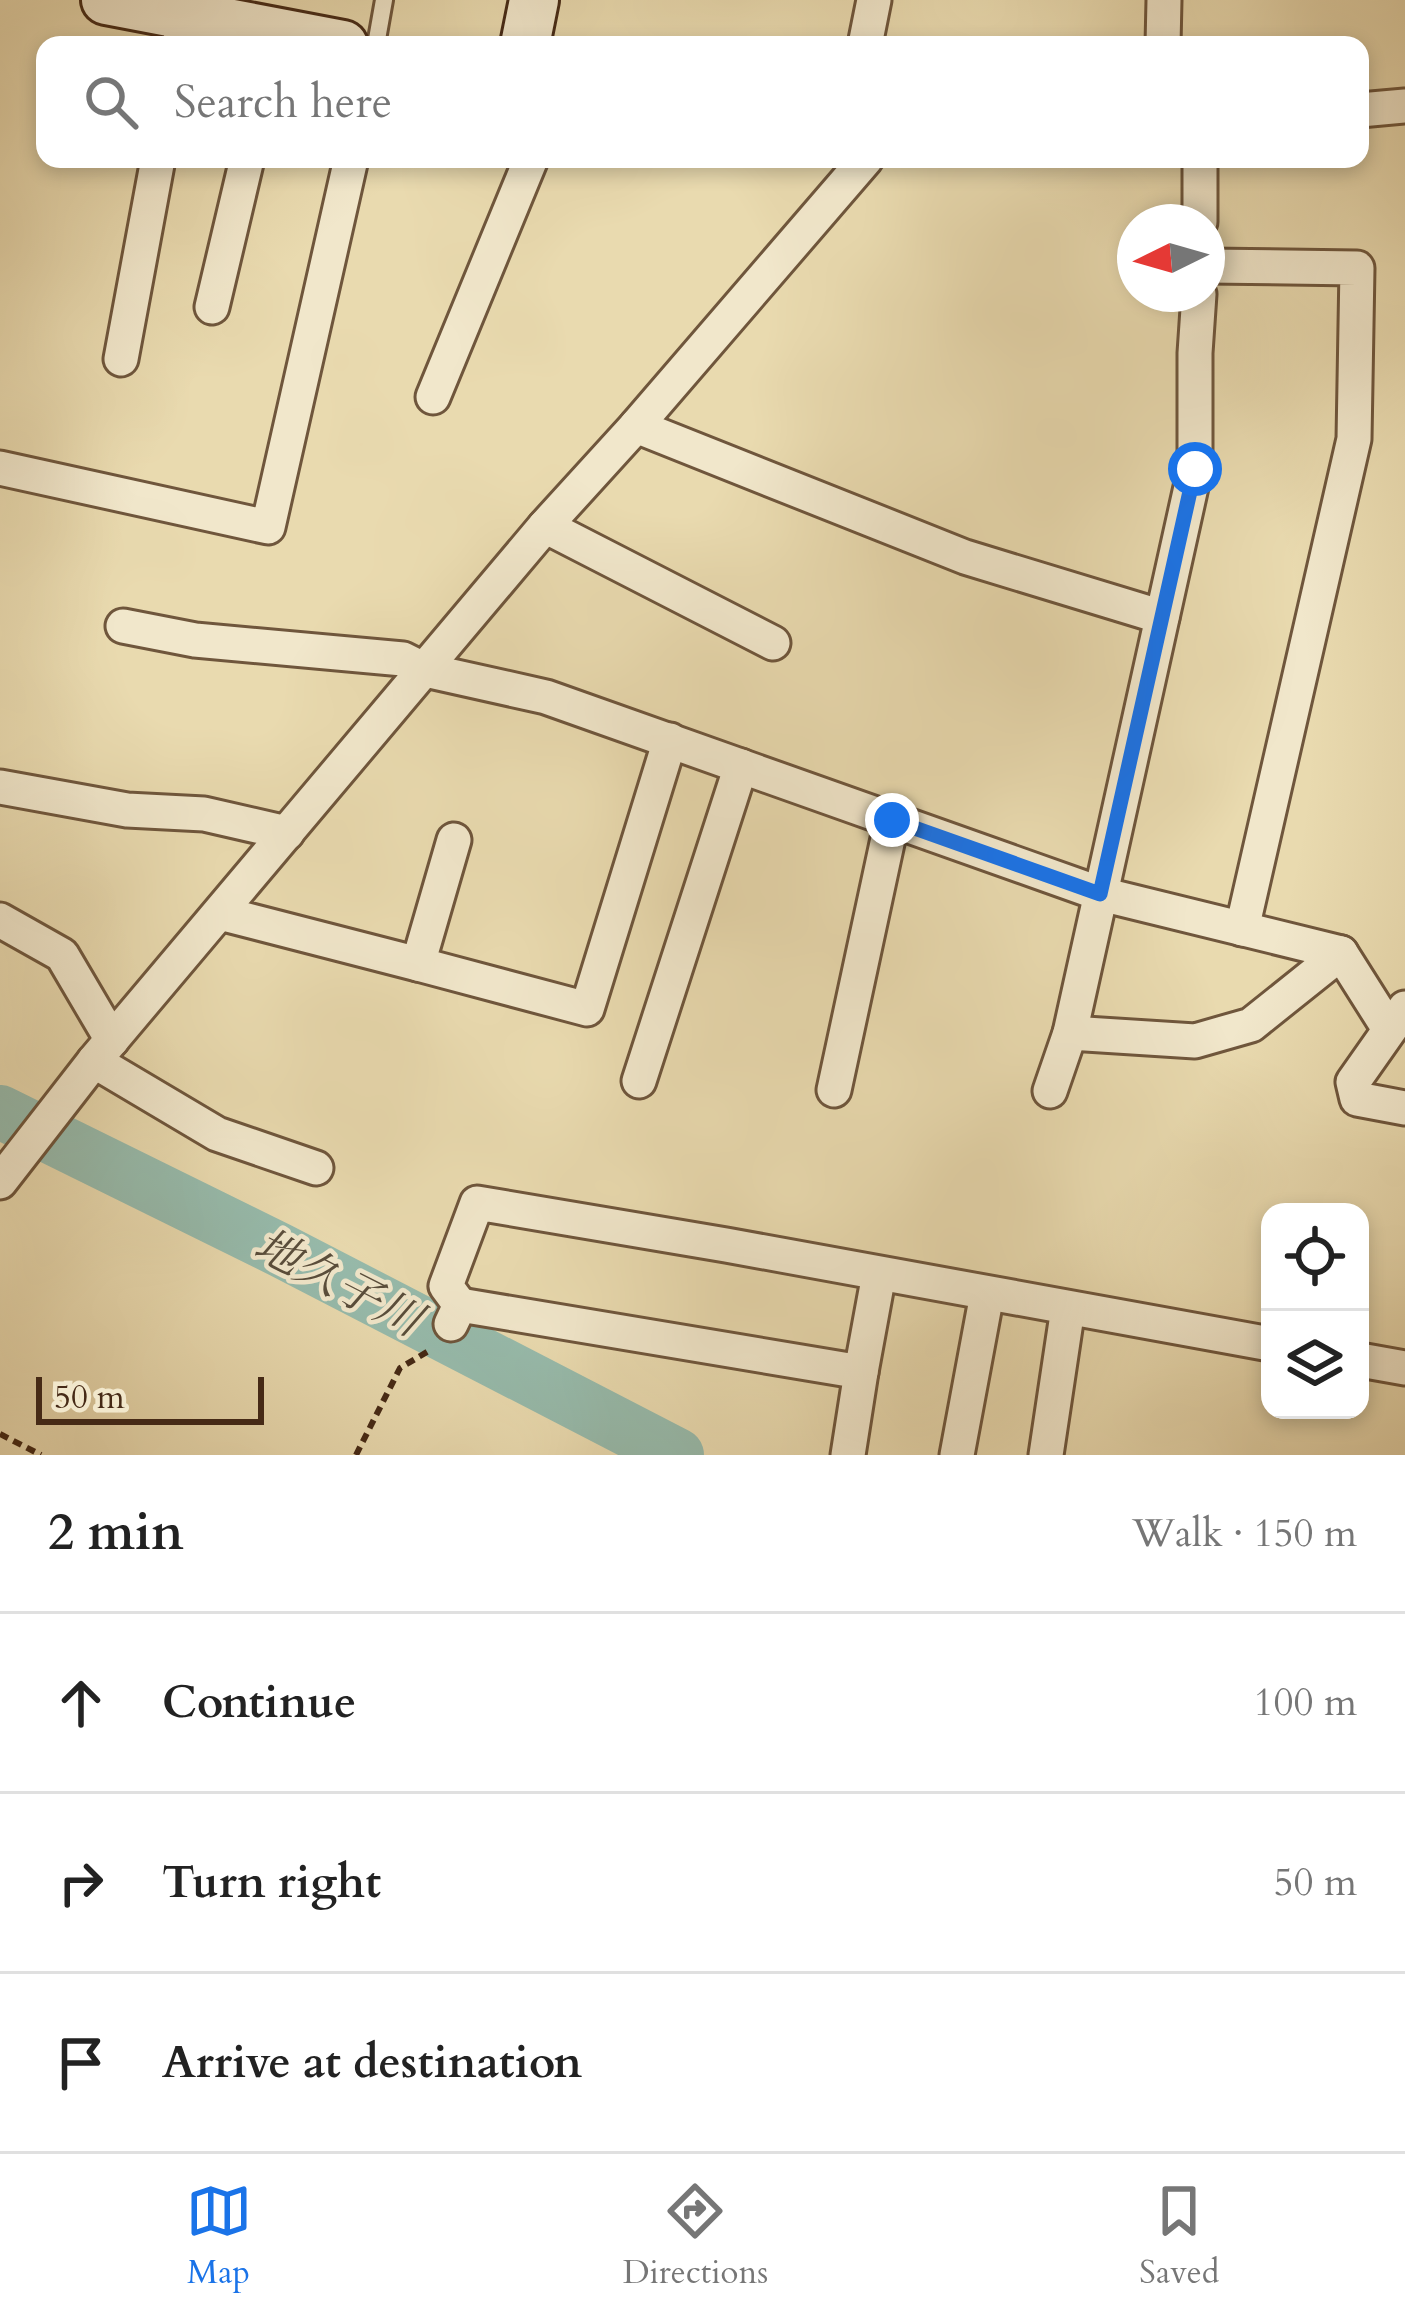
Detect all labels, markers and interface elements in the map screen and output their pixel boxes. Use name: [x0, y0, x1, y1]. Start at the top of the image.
search box: [36, 36, 1369, 168]
icon: search: [78, 69, 144, 135]
text: Search here: [174, 72, 392, 133]
north arrow: [1117, 204, 1225, 312]
route start: [1168, 442, 1222, 496]
route end: [865, 793, 919, 847]
map controls: [1261, 1203, 1369, 1419]
button: locate: [1261, 1203, 1369, 1311]
water label: 地久子川: [244, 1215, 436, 1353]
button: layers: [1261, 1311, 1369, 1419]
scale bar: [36, 1371, 264, 1424]
text: 50 m: [54, 1375, 125, 1420]
text: 2 min: [48, 1498, 184, 1568]
text: Walk · 150 m: [1132, 1507, 1357, 1560]
icon: ahead: [48, 1670, 114, 1736]
text: Continue: [162, 1672, 356, 1733]
text: 100 m: [1254, 1676, 1357, 1729]
icon: right: [48, 1850, 114, 1916]
text: Turn right: [162, 1852, 381, 1913]
text: 50 m: [1274, 1856, 1357, 1909]
icon: arrive: [48, 2030, 114, 2096]
text: Arrive at destination: [162, 2032, 582, 2093]
tab: Map: [186, 2178, 252, 2295]
tab: Directions: [623, 2178, 768, 2295]
tab: Saved: [1139, 2178, 1219, 2295]

